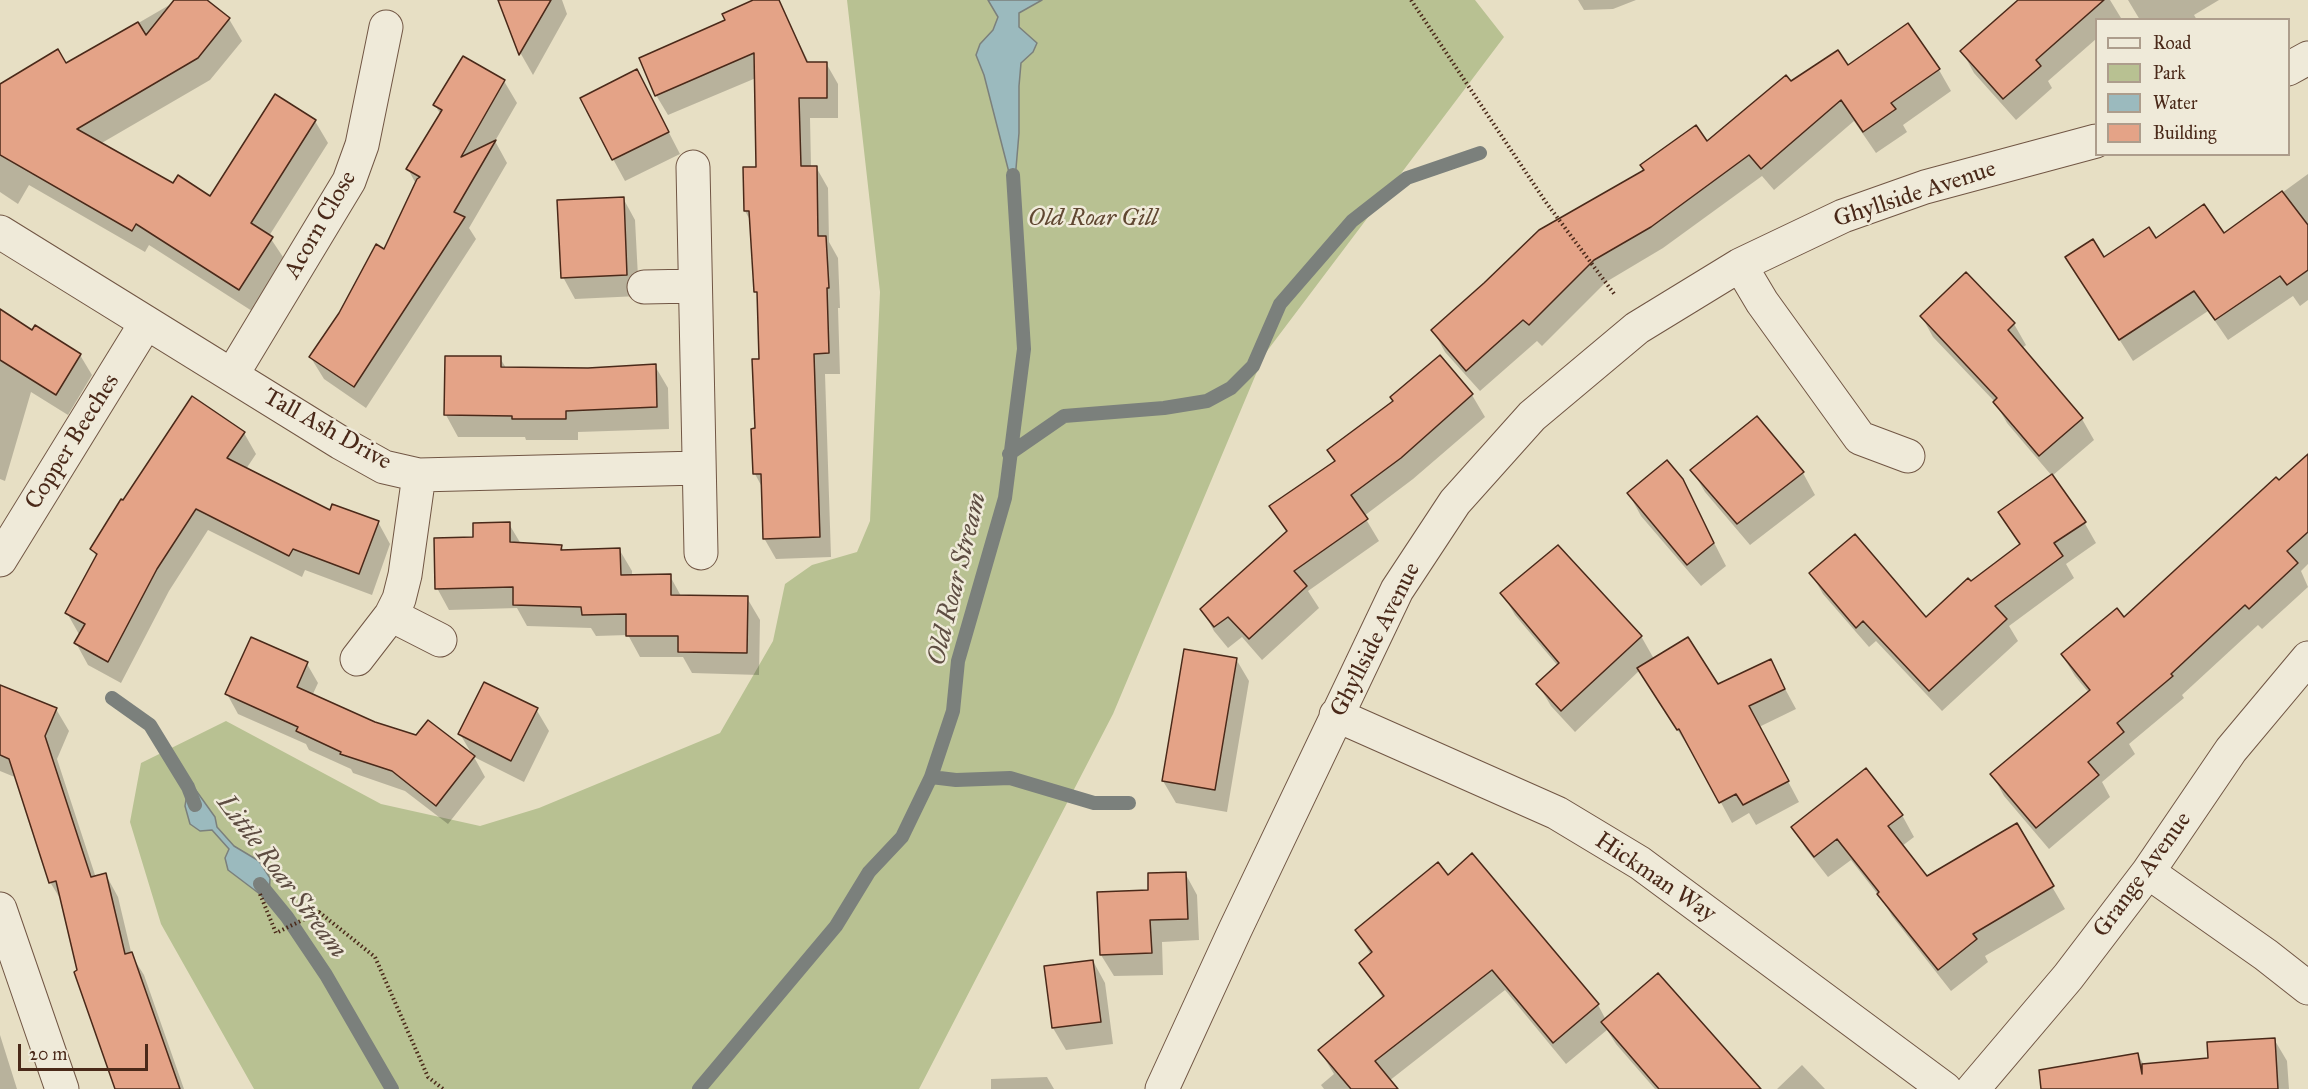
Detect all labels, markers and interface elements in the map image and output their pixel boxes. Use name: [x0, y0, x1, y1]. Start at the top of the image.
legend: [2095, 18, 2290, 156]
text: Road: [2153, 32, 2191, 54]
text: Park: [2153, 62, 2186, 84]
text: Water: [2153, 92, 2197, 114]
text: Building: [2153, 122, 2216, 144]
street label: Ghyllside Avenue: [1830, 155, 2000, 235]
street label: Acorn Close: [279, 166, 363, 284]
park label: Old Roar Gill: [1028, 205, 1158, 233]
street label: Copper Beeches: [20, 369, 126, 515]
street label: Tall Ash Drive: [258, 383, 396, 477]
water label: Old Roar Stream: [922, 490, 994, 668]
street label: Ghyllside Avenue: [1325, 558, 1427, 722]
water label: Little Roar Stream: [209, 789, 353, 965]
street label: Grange Avenue: [2088, 807, 2198, 943]
street label: Hickman Way: [1589, 827, 1721, 929]
scale bar: [21, 1032, 152, 1070]
text: 20 m: [29, 1043, 67, 1065]

